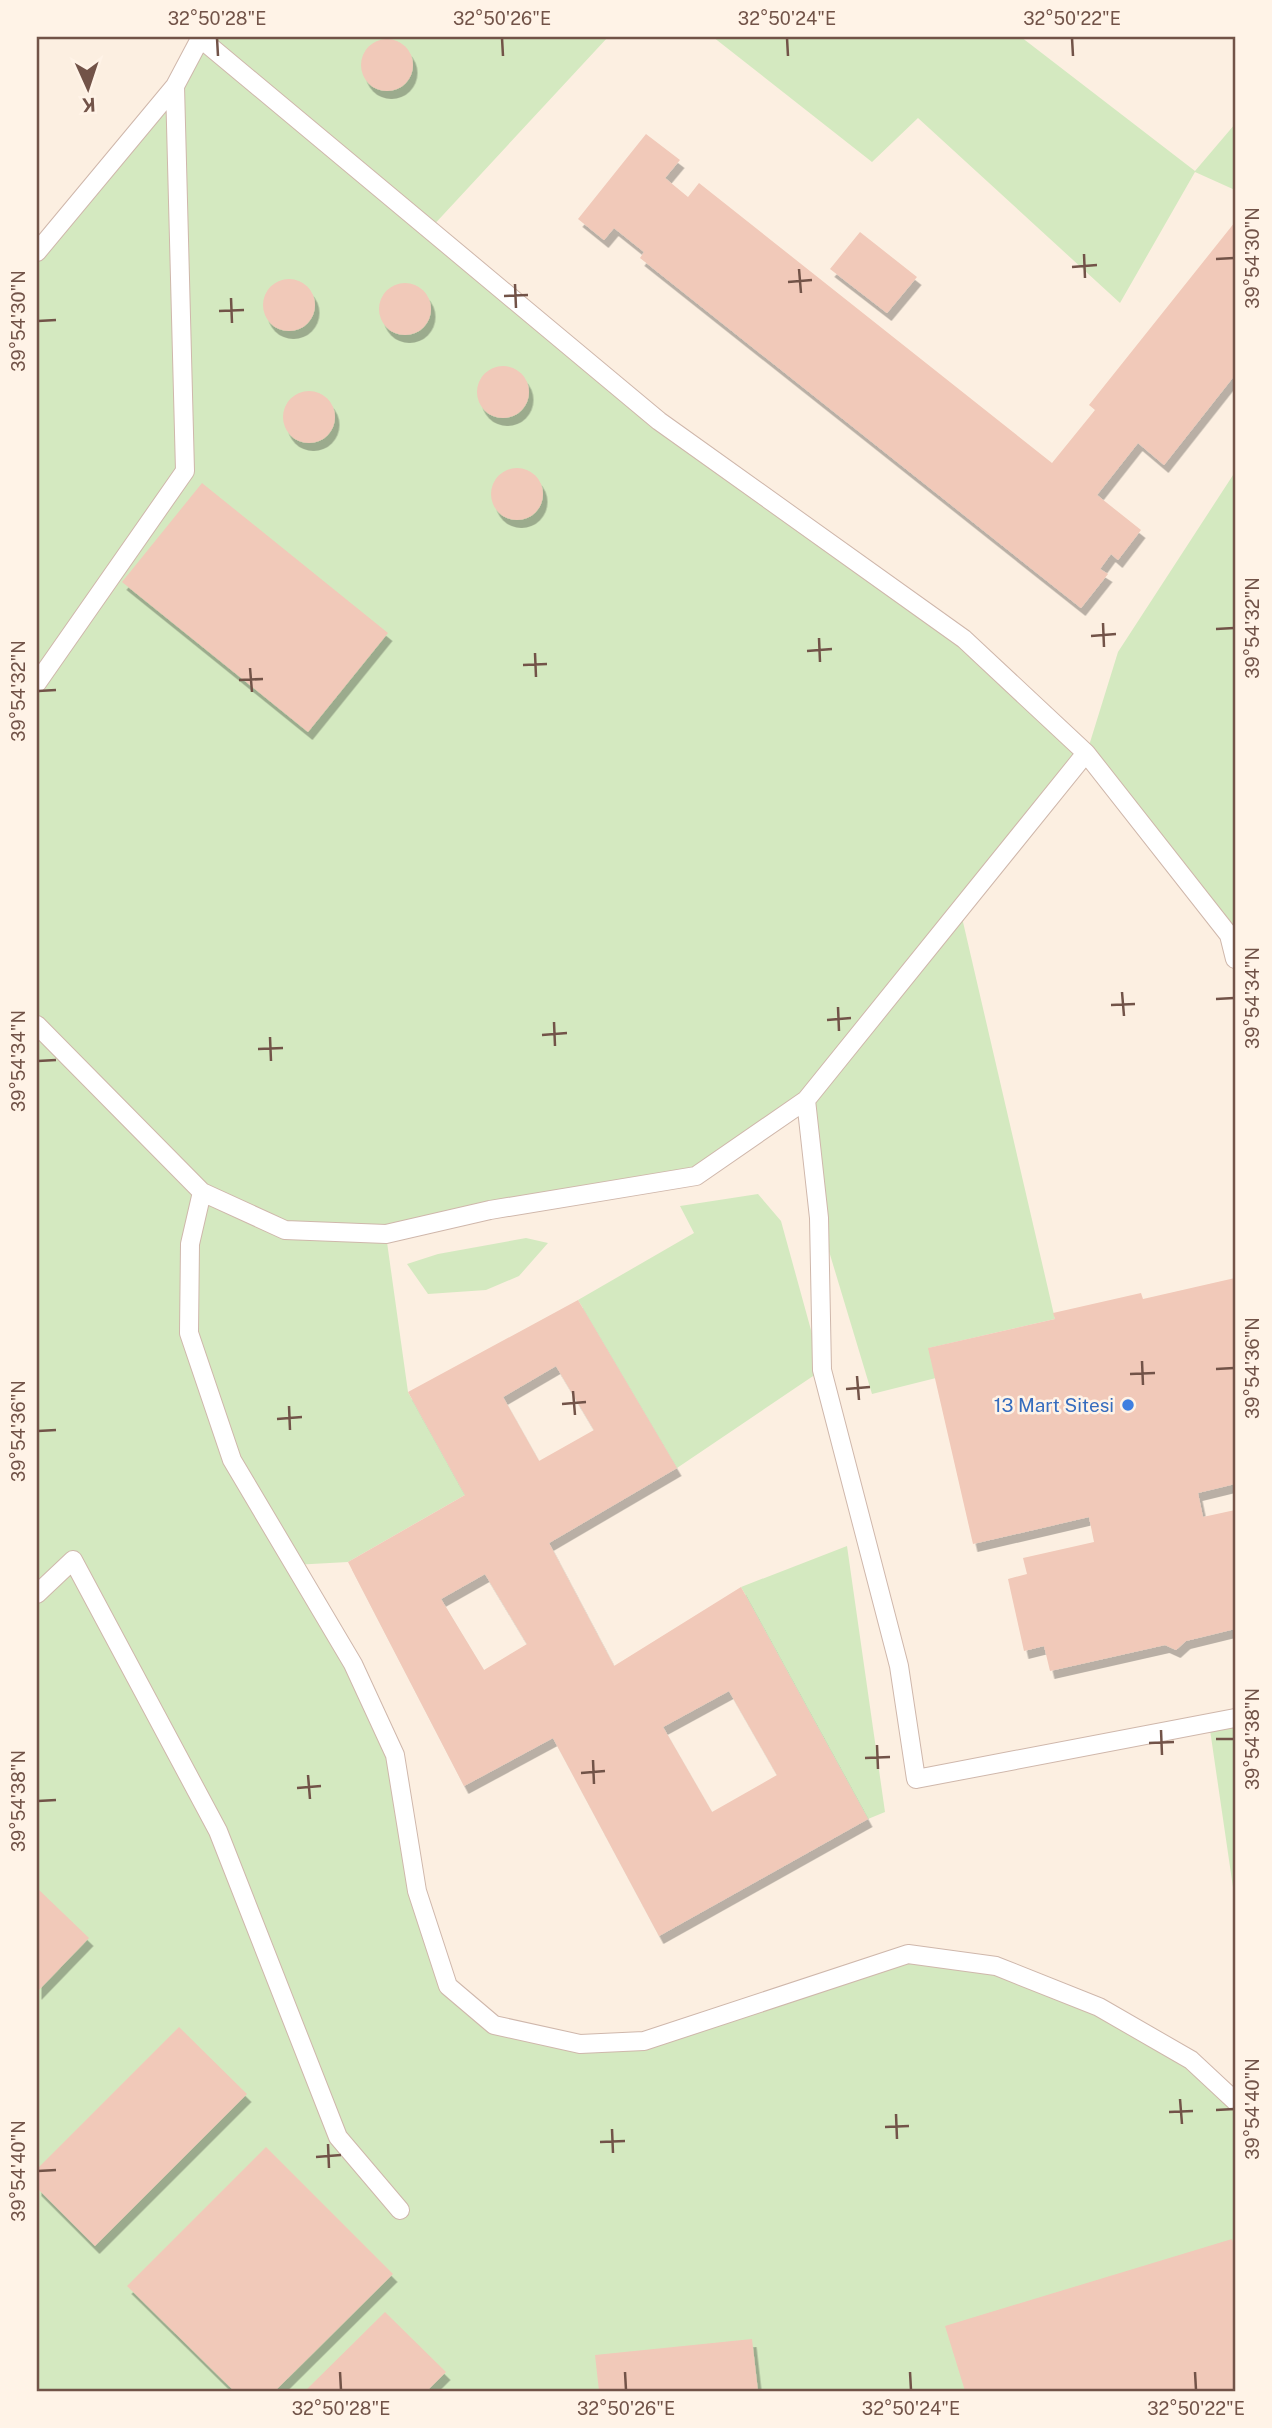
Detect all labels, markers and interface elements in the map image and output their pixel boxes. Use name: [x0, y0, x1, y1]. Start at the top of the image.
text: 32°50'28"E: [168, 8, 266, 29]
text: 32°50'26"E: [453, 8, 551, 29]
text: 32°50'24"E: [738, 8, 836, 29]
text: 32°50'22"E: [1023, 8, 1121, 29]
north arrow: [52, 52, 122, 122]
text: K: [81, 94, 96, 116]
text: 39°54'30"N: [1242, 207, 1263, 309]
text: 39°54'30"N: [8, 270, 29, 372]
text: 39°54'32"N: [1242, 577, 1263, 679]
text: 39°54'32"N: [8, 640, 29, 742]
text: 39°54'34"N: [1242, 947, 1263, 1049]
text: 39°54'34"N: [8, 1010, 29, 1112]
text: 39°54'36"N: [1242, 1317, 1263, 1419]
text: 39°54'36"N: [8, 1380, 29, 1482]
place label: 13 Mart Sitesi: [994, 1394, 1114, 1416]
marker: 13 Mart Sitesi: [1120, 1397, 1136, 1413]
text: 39°54'38"N: [1242, 1688, 1263, 1790]
text: 39°54'38"N: [8, 1750, 29, 1852]
text: 39°54'40"N: [1242, 2058, 1263, 2160]
text: 39°54'40"N: [8, 2120, 29, 2222]
text: 32°50'28"E: [292, 2398, 390, 2419]
text: 32°50'26"E: [577, 2398, 675, 2419]
text: 32°50'24"E: [862, 2398, 960, 2419]
text: 32°50'22"E: [1147, 2398, 1245, 2419]

